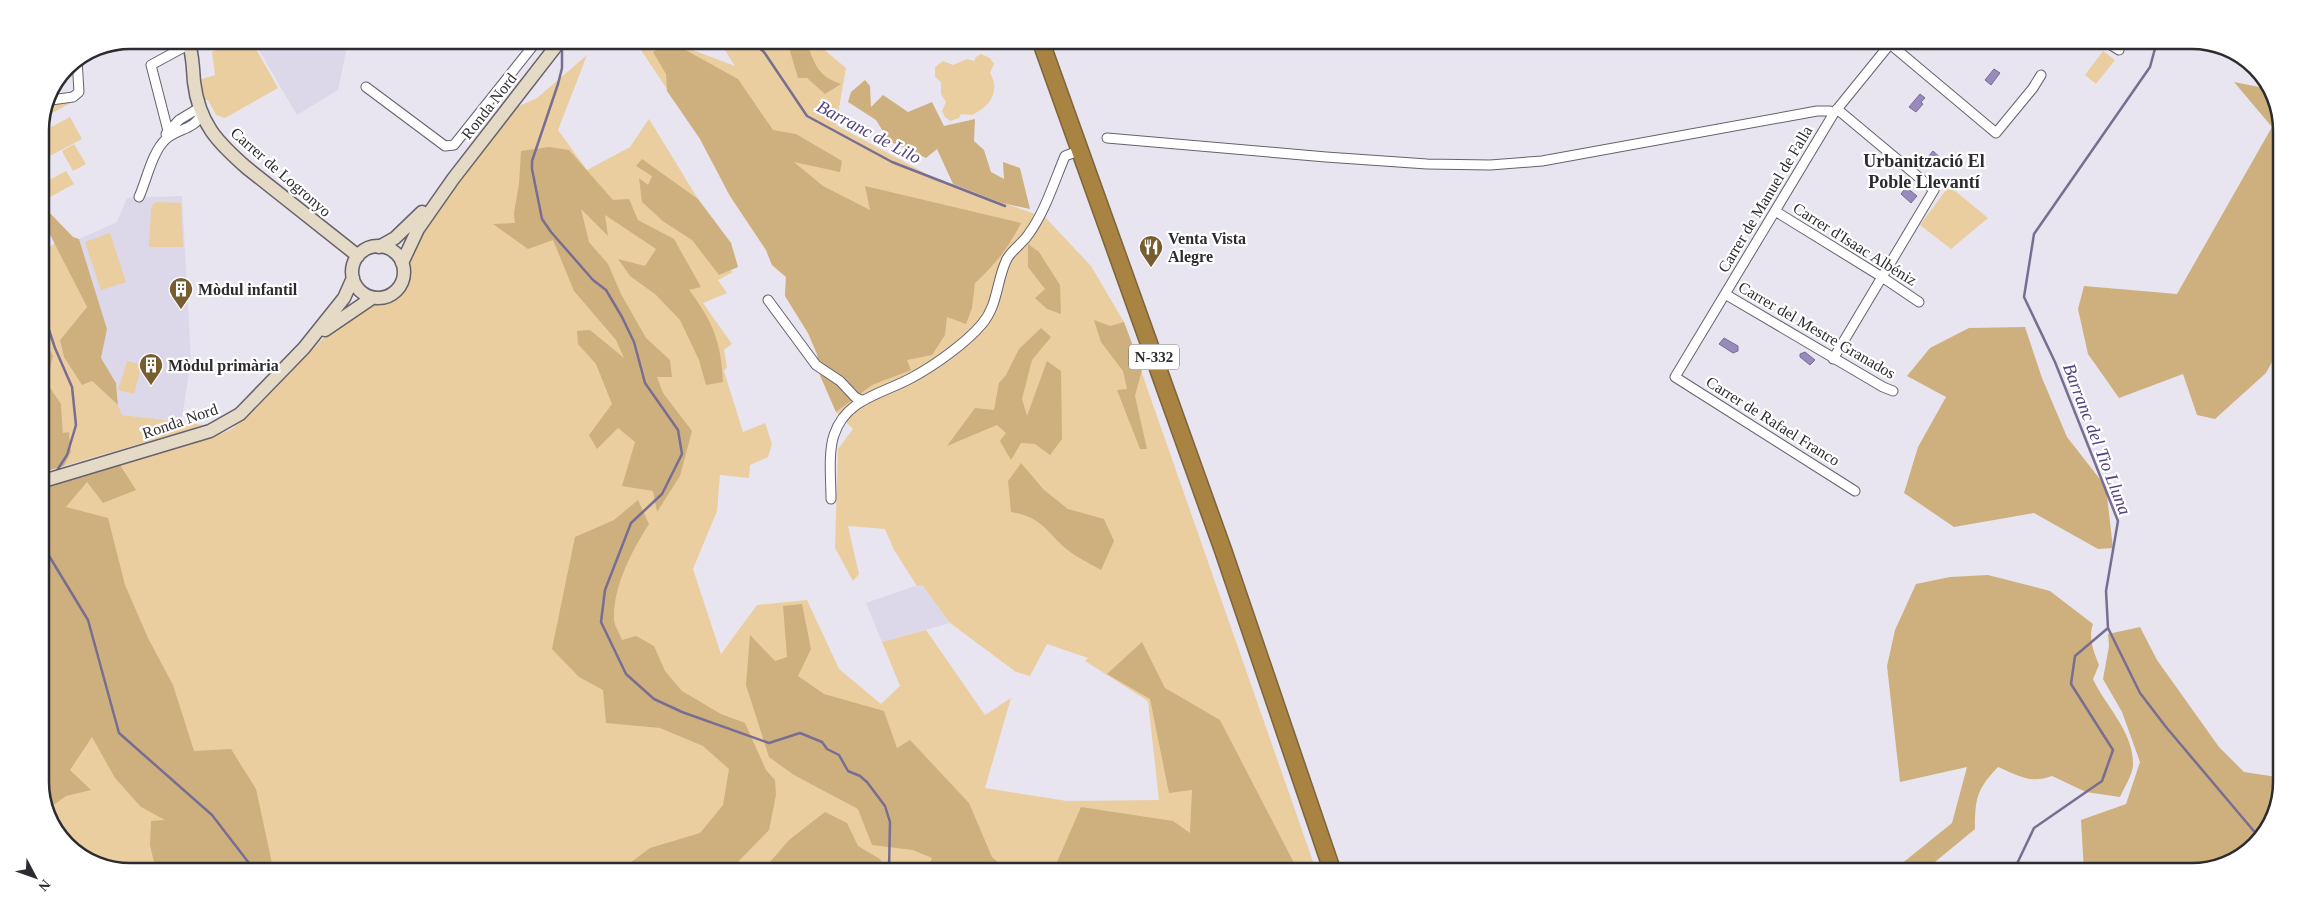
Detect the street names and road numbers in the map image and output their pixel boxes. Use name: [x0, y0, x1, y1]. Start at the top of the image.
street label: Ronda Nord: [458, 70, 520, 142]
street label: Carrer de Manuel de Falla: [1714, 123, 1816, 275]
street label: Carrer de Logronyo: [227, 124, 335, 221]
street label: Carrer d'Isaac Albéniz: [1790, 199, 1920, 289]
street label: Carrer del Mestre Granados: [1736, 278, 1898, 382]
road number: N-332: [1129, 344, 1179, 370]
street label: Carrer de Rafael Franco: [1703, 373, 1843, 469]
street label: Ronda Nord: [140, 400, 220, 442]

